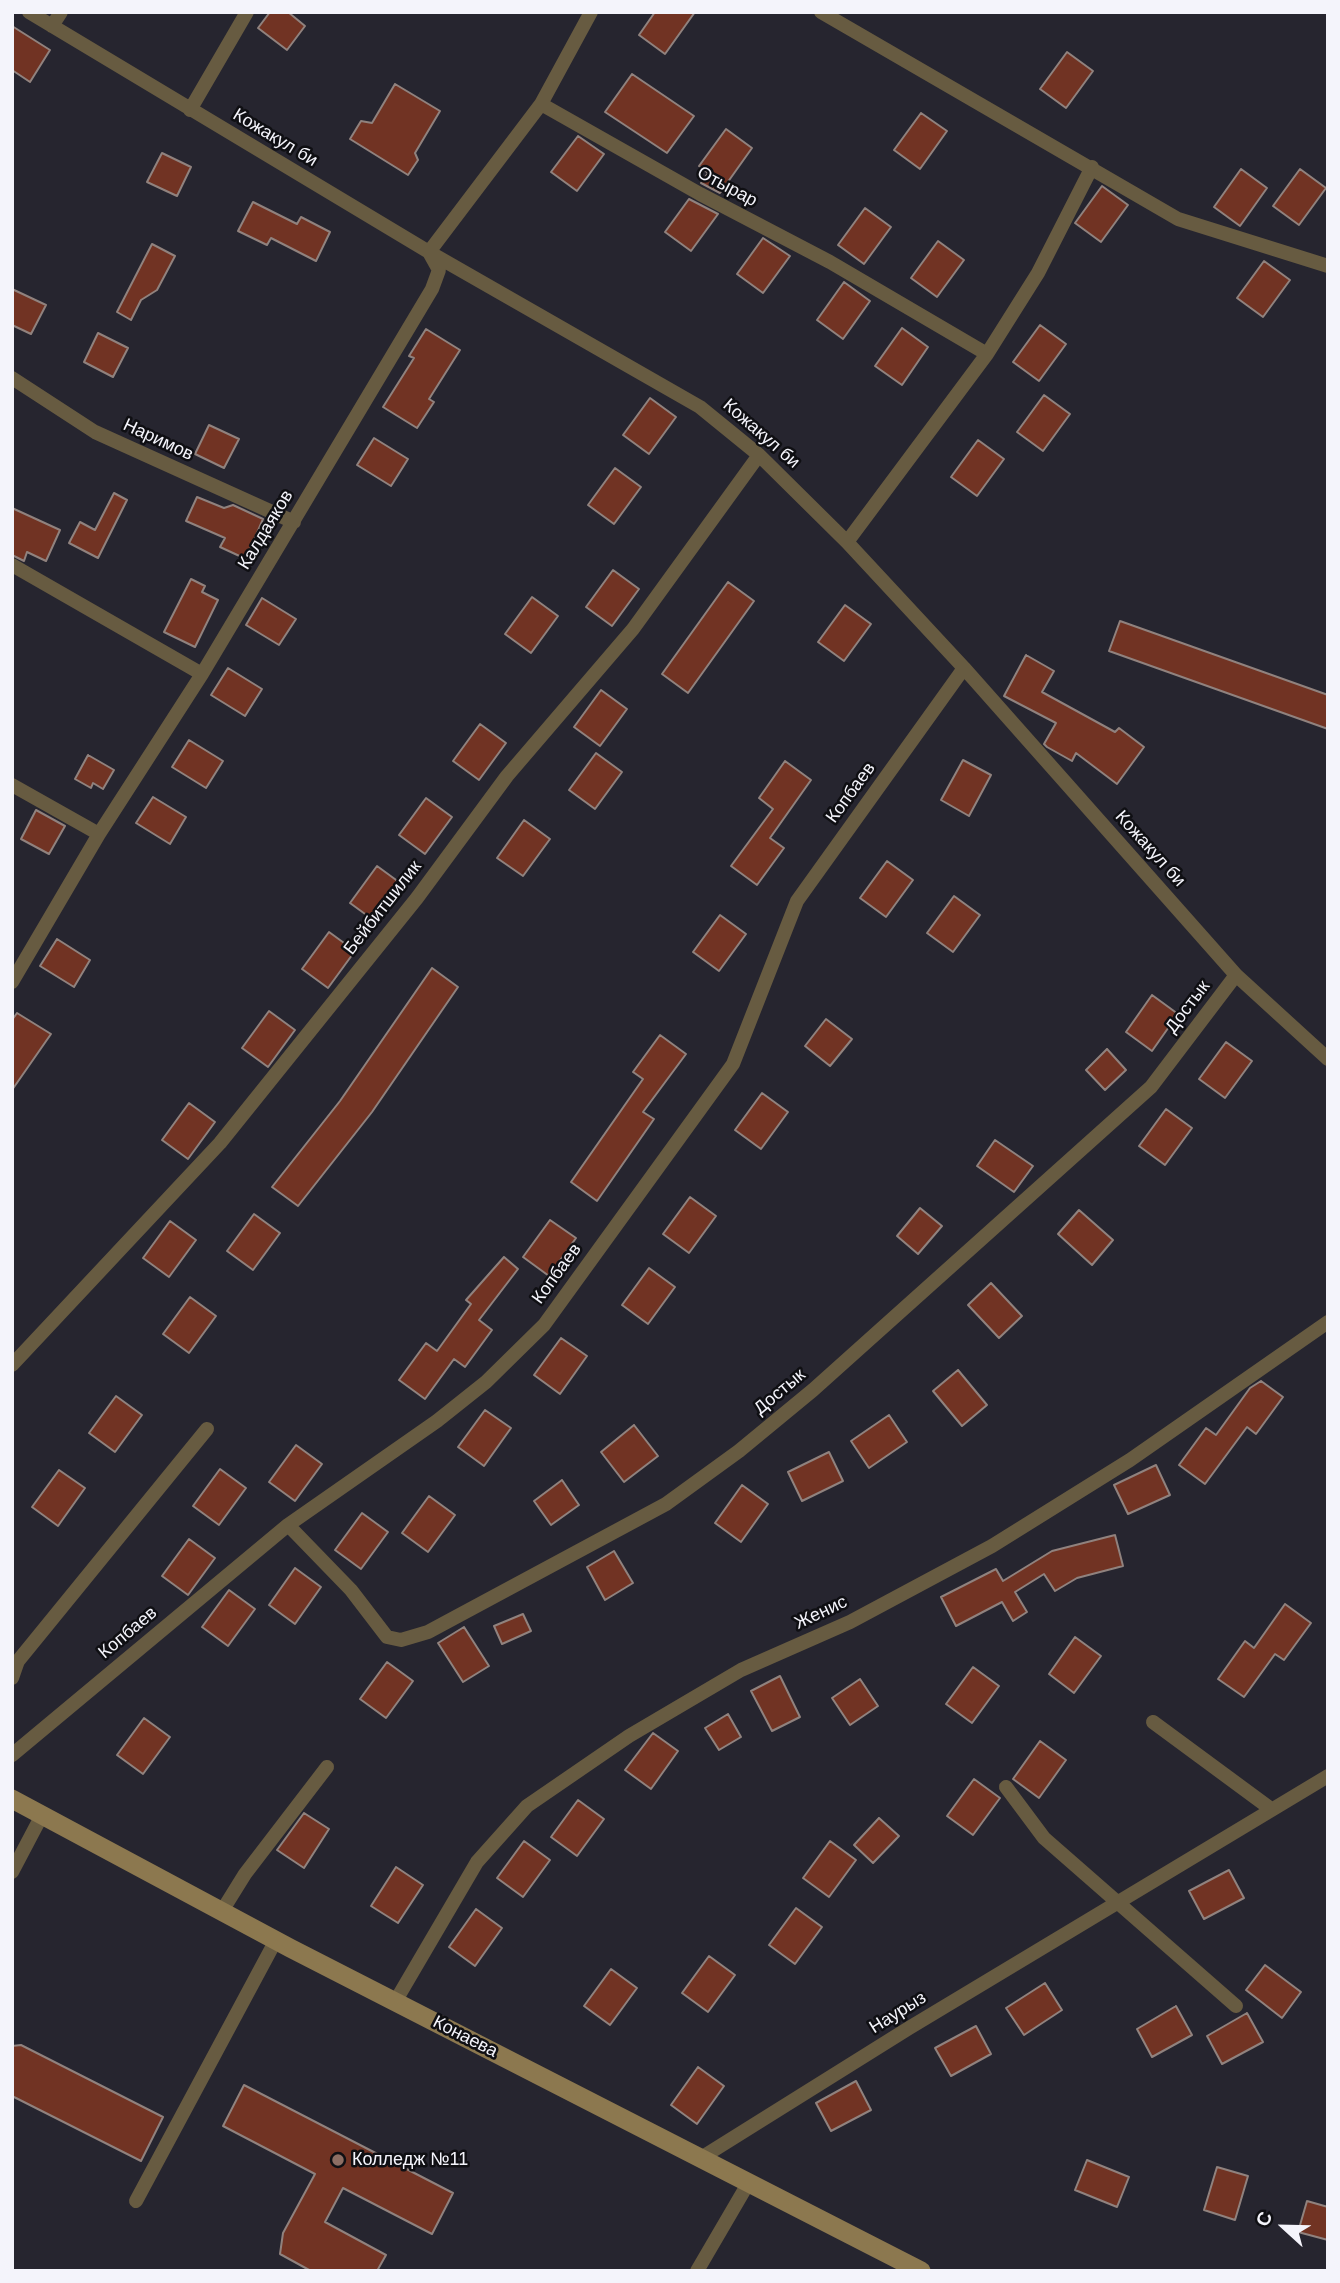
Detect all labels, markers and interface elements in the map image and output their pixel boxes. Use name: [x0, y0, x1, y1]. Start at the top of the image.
street label: Кожакул би: [229, 104, 321, 172]
street label: Отырар: [693, 162, 761, 212]
street label: Кожакул би: [718, 395, 804, 473]
street label: Наримов: [119, 414, 197, 466]
street label: Калдаяков: [234, 486, 298, 574]
street label: Копбаев: [822, 758, 880, 828]
street label: Кожакул би: [1110, 807, 1190, 891]
street label: Бейбитшилик: [340, 857, 426, 959]
street label: Достык: [1161, 976, 1215, 1038]
street label: Копбаев: [528, 1239, 586, 1309]
street label: Достык: [750, 1364, 810, 1420]
street label: Женис: [791, 1592, 851, 1634]
street label: Копбаев: [94, 1602, 162, 1664]
street label: Наурыз: [866, 1987, 930, 2039]
street label: Конаева: [429, 2012, 501, 2062]
place label: Колледж №11: [352, 2149, 468, 2171]
marker: Колледж №11: [330, 2152, 346, 2168]
north arrow: [1249, 2192, 1319, 2262]
text: С: [1252, 2209, 1276, 2229]

